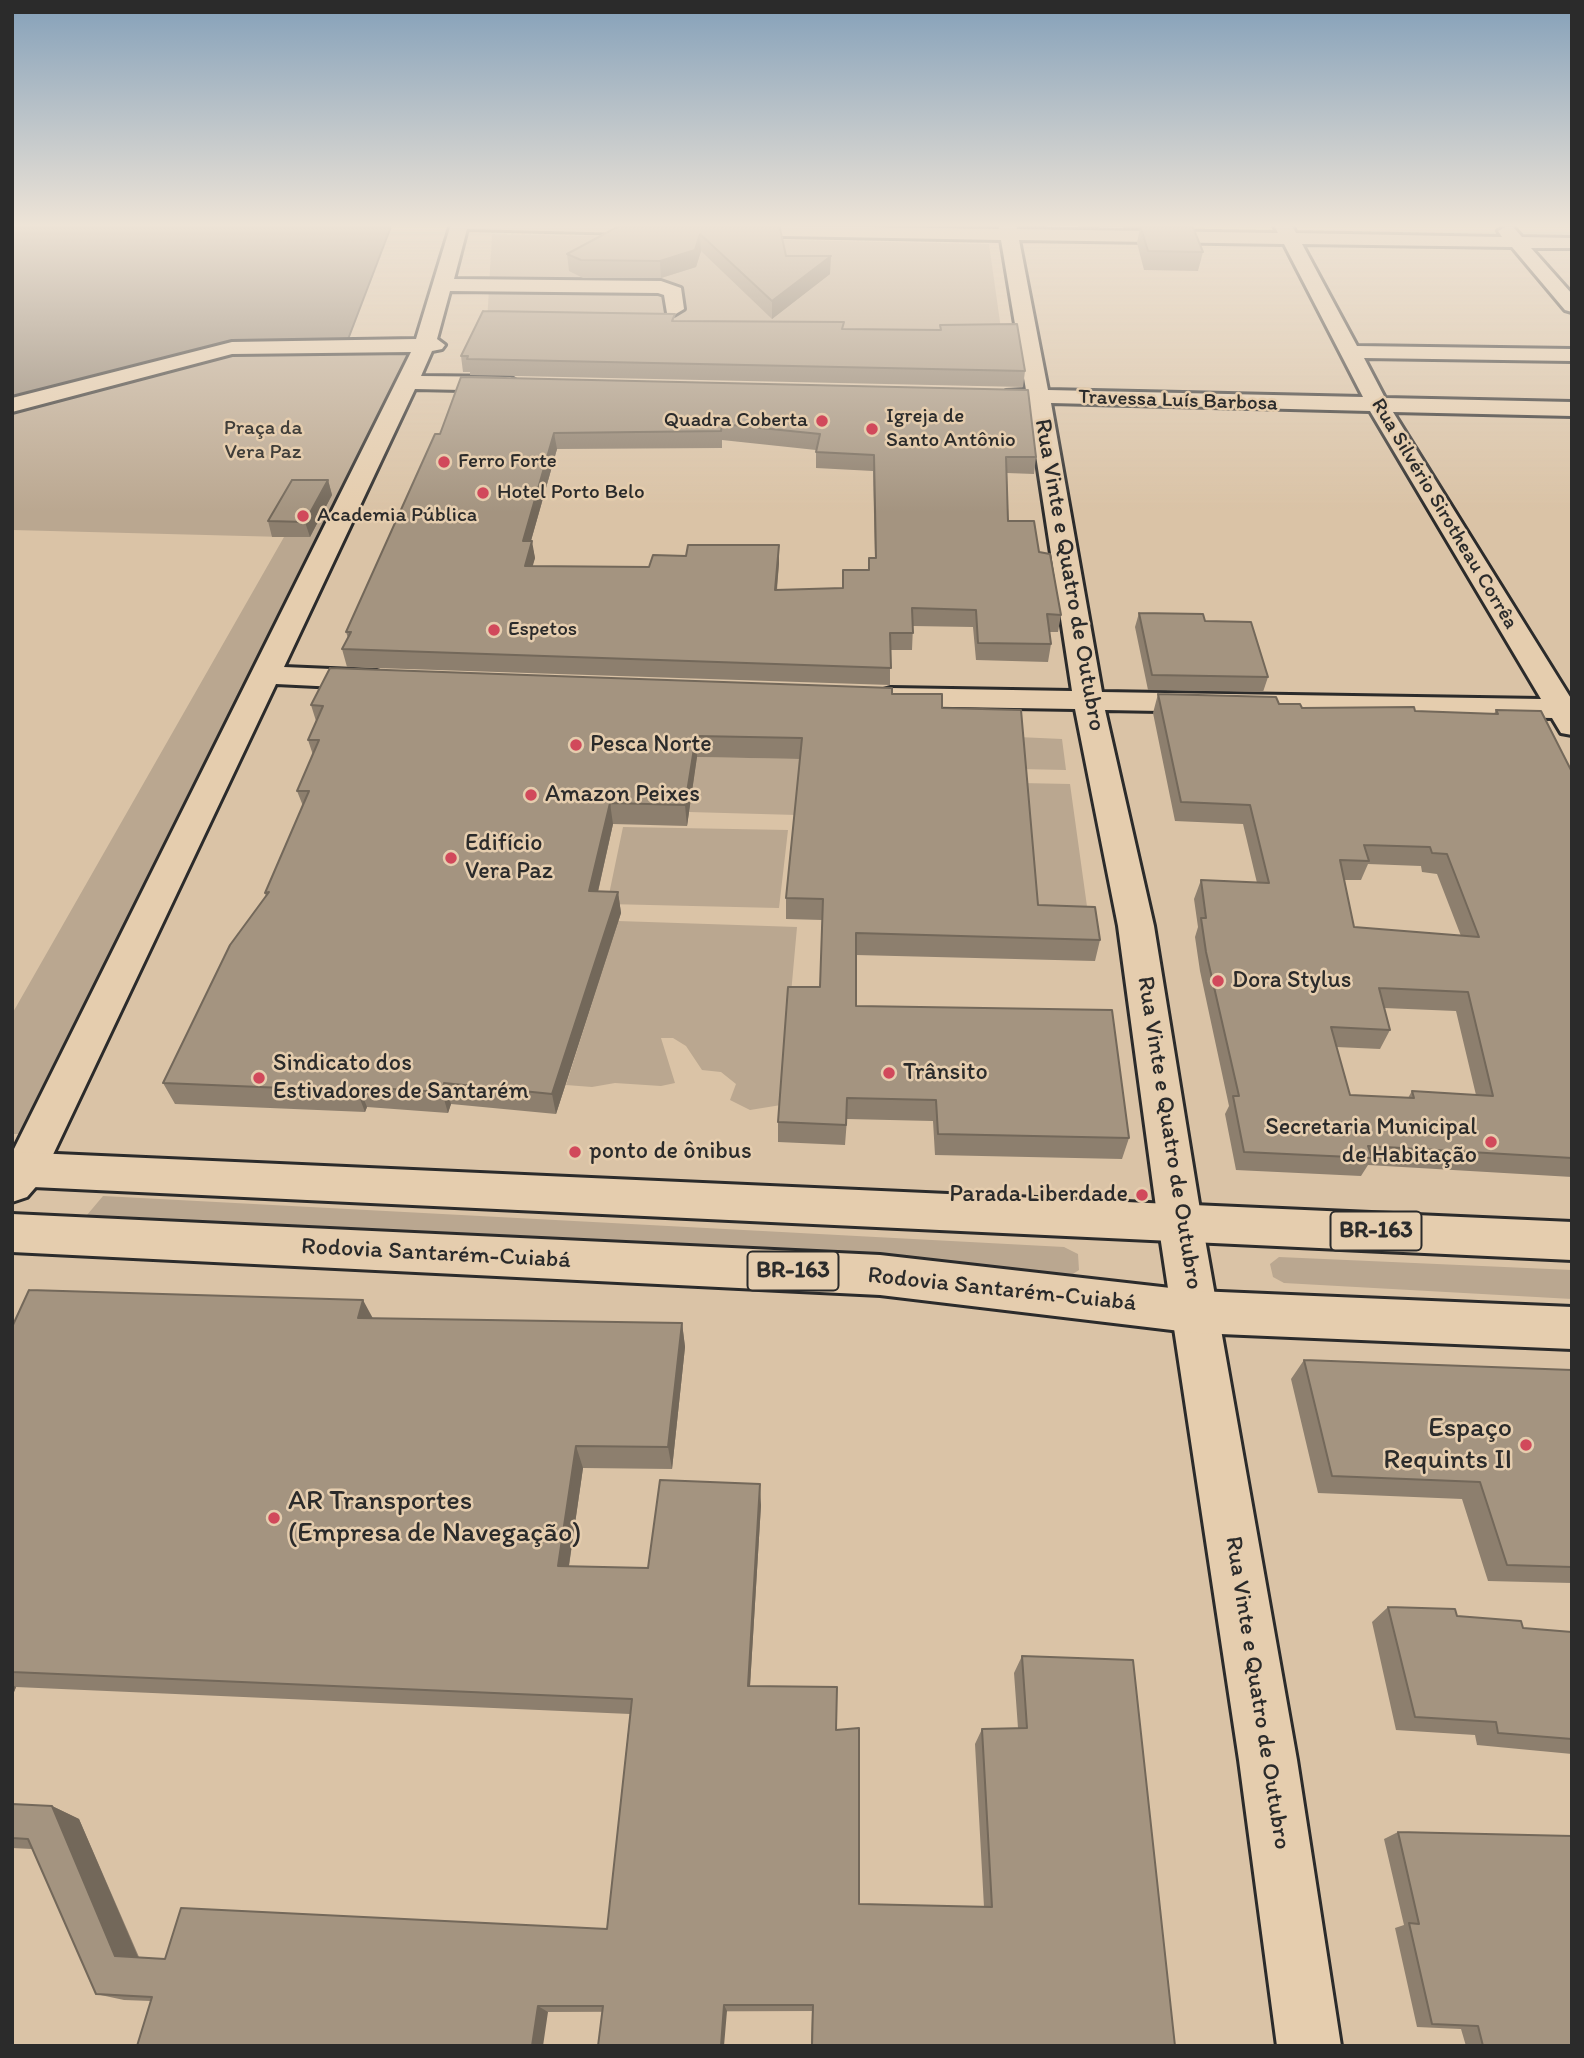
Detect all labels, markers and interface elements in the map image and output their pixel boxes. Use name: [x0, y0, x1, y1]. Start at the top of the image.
street label: Travessa Luís Barbosa: [1078, 385, 1278, 417]
street label: Rua Silvério Sirotheau Corrêa: [1365, 394, 1523, 634]
place label: Igreja de Santo Antônio: [886, 404, 1016, 454]
place label: Quadra Coberta: [664, 408, 808, 434]
marker: Quadra Coberta: [814, 413, 830, 429]
park label: Praça da Vera Paz: [224, 416, 302, 466]
street label: Rua Vinte e Quatro de Outubro: [1027, 417, 1111, 733]
marker: Igreja de Santo Antônio: [864, 421, 880, 437]
place label: Ferro Forte: [458, 449, 557, 475]
marker: Ferro Forte: [436, 454, 452, 470]
place label: Hotel Porto Belo: [497, 480, 645, 506]
marker: Hotel Porto Belo: [475, 485, 491, 501]
place label: Academia Pública: [317, 503, 477, 529]
marker: Academia Pública: [295, 508, 311, 524]
place label: Espetos: [508, 617, 577, 643]
marker: Espetos: [486, 622, 502, 638]
place label: Pesca Norte: [590, 731, 712, 759]
marker: Pesca Norte: [568, 737, 584, 753]
place label: Amazon Peixes: [545, 781, 700, 809]
marker: Amazon Peixes: [523, 787, 539, 803]
place label: Edifício Vera Paz: [465, 830, 553, 886]
marker: Edifício Vera Paz: [443, 850, 459, 866]
place label: Dora Stylus: [1232, 967, 1351, 995]
marker: Dora Stylus: [1210, 973, 1226, 989]
street label: Rua Vinte e Quatro de Outubro: [1130, 974, 1208, 1292]
place label: Sindicato dos Estivadores de Santarém: [273, 1050, 529, 1106]
place label: Trânsito: [903, 1059, 988, 1087]
marker: Trânsito: [881, 1065, 897, 1081]
marker: Sindicato dos Estivadores de Santarém: [251, 1070, 267, 1086]
place label: Secretaria Municipal de Habitação: [1265, 1114, 1477, 1170]
marker: Secretaria Municipal de Habitação: [1483, 1134, 1499, 1150]
place label: ponto de ônibus: [589, 1138, 752, 1166]
marker: ponto de ônibus: [567, 1144, 583, 1160]
place label: Parada Liberdade: [949, 1181, 1128, 1209]
marker: Parada Liberdade: [1134, 1187, 1150, 1203]
road number: BR-163: [1330, 1212, 1422, 1250]
street label: Rodovia Santarém-Cuiabá: [300, 1233, 572, 1275]
road number: BR-163: [748, 1252, 838, 1290]
street label: Rodovia Santarém-Cuiabá: [866, 1262, 1138, 1318]
place label: Espaço Requints II: [1383, 1412, 1512, 1478]
marker: Espaço Requints II: [1518, 1437, 1534, 1453]
place label: AR Transportes (Empresa de Navegação): [288, 1485, 581, 1551]
marker: AR Transportes (Empresa de Navegação): [266, 1510, 282, 1526]
street label: Rua Vinte e Quatro de Outubro: [1218, 1534, 1296, 1852]

